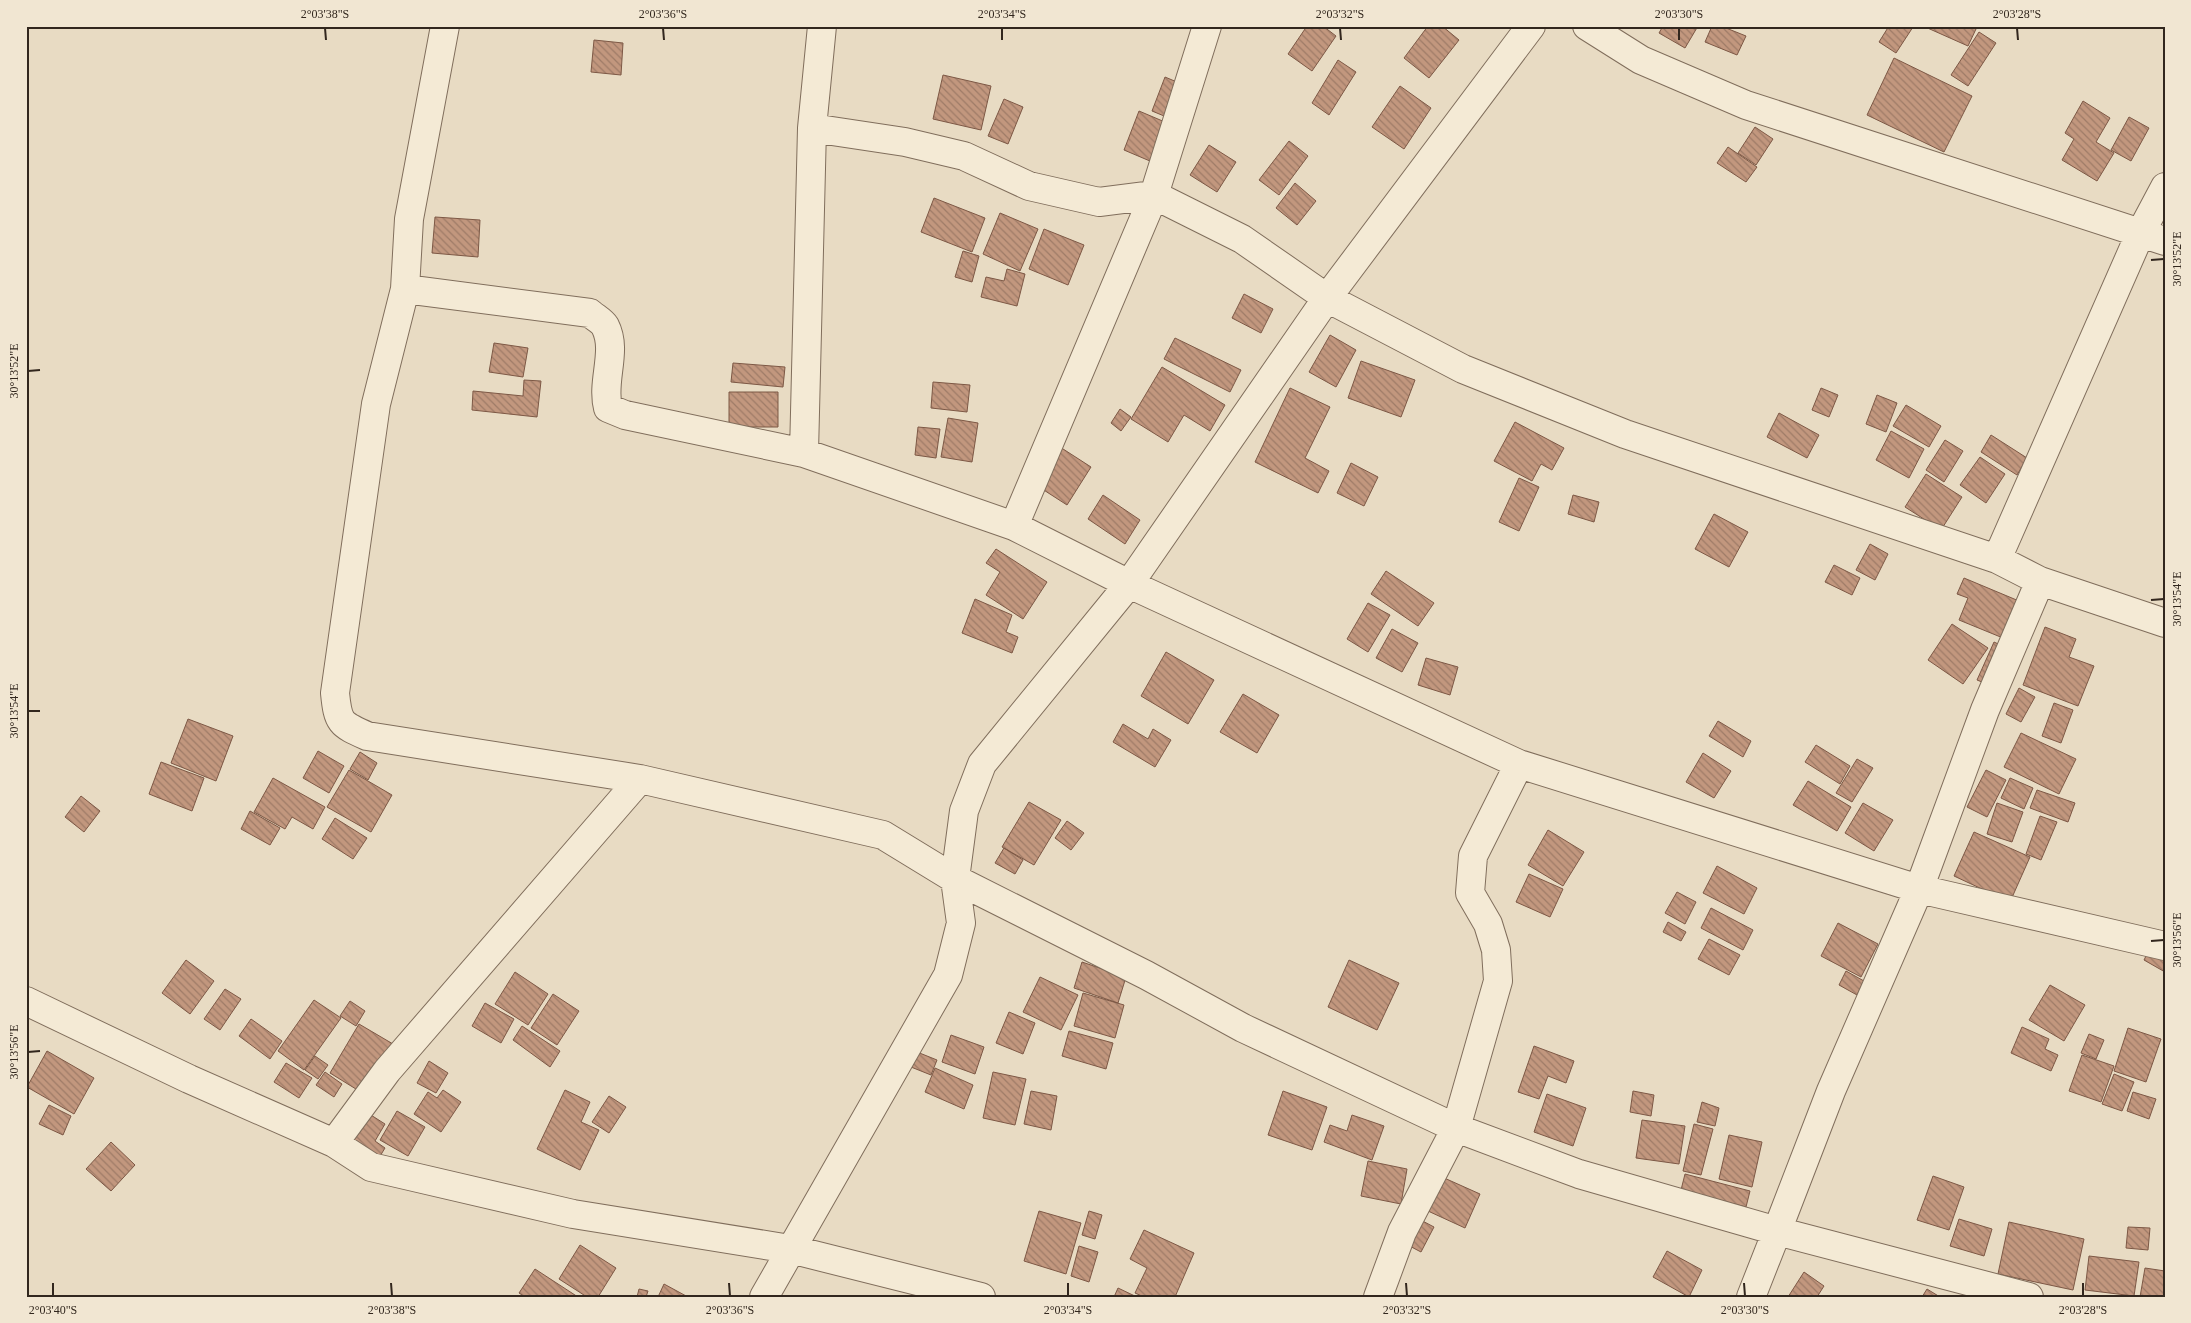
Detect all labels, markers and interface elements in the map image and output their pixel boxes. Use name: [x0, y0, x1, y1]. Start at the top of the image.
text: 2°03'38"S: [301, 7, 349, 21]
text: 2°03'36"S: [639, 7, 687, 21]
text: 2°03'34"S: [978, 7, 1026, 21]
text: 2°03'32"S: [1316, 7, 1364, 21]
text: 2°03'30"S: [1655, 7, 1703, 21]
text: 2°03'28"S: [1993, 7, 2041, 21]
text: 30°13'52"E: [2170, 231, 2184, 287]
text: 30°13'52"E: [7, 343, 21, 399]
text: 30°13'54"E: [2170, 571, 2184, 627]
text: 30°13'54"E: [7, 683, 21, 739]
text: 30°13'56"E: [2170, 912, 2184, 968]
text: 30°13'56"E: [7, 1024, 21, 1080]
text: 2°03'40"S: [29, 1303, 77, 1317]
text: 2°03'38"S: [368, 1303, 416, 1317]
text: 2°03'36"S: [706, 1303, 754, 1317]
text: 2°03'34"S: [1044, 1303, 1092, 1317]
text: 2°03'32"S: [1383, 1303, 1431, 1317]
text: 2°03'30"S: [1721, 1303, 1769, 1317]
text: 2°03'28"S: [2059, 1303, 2107, 1317]

